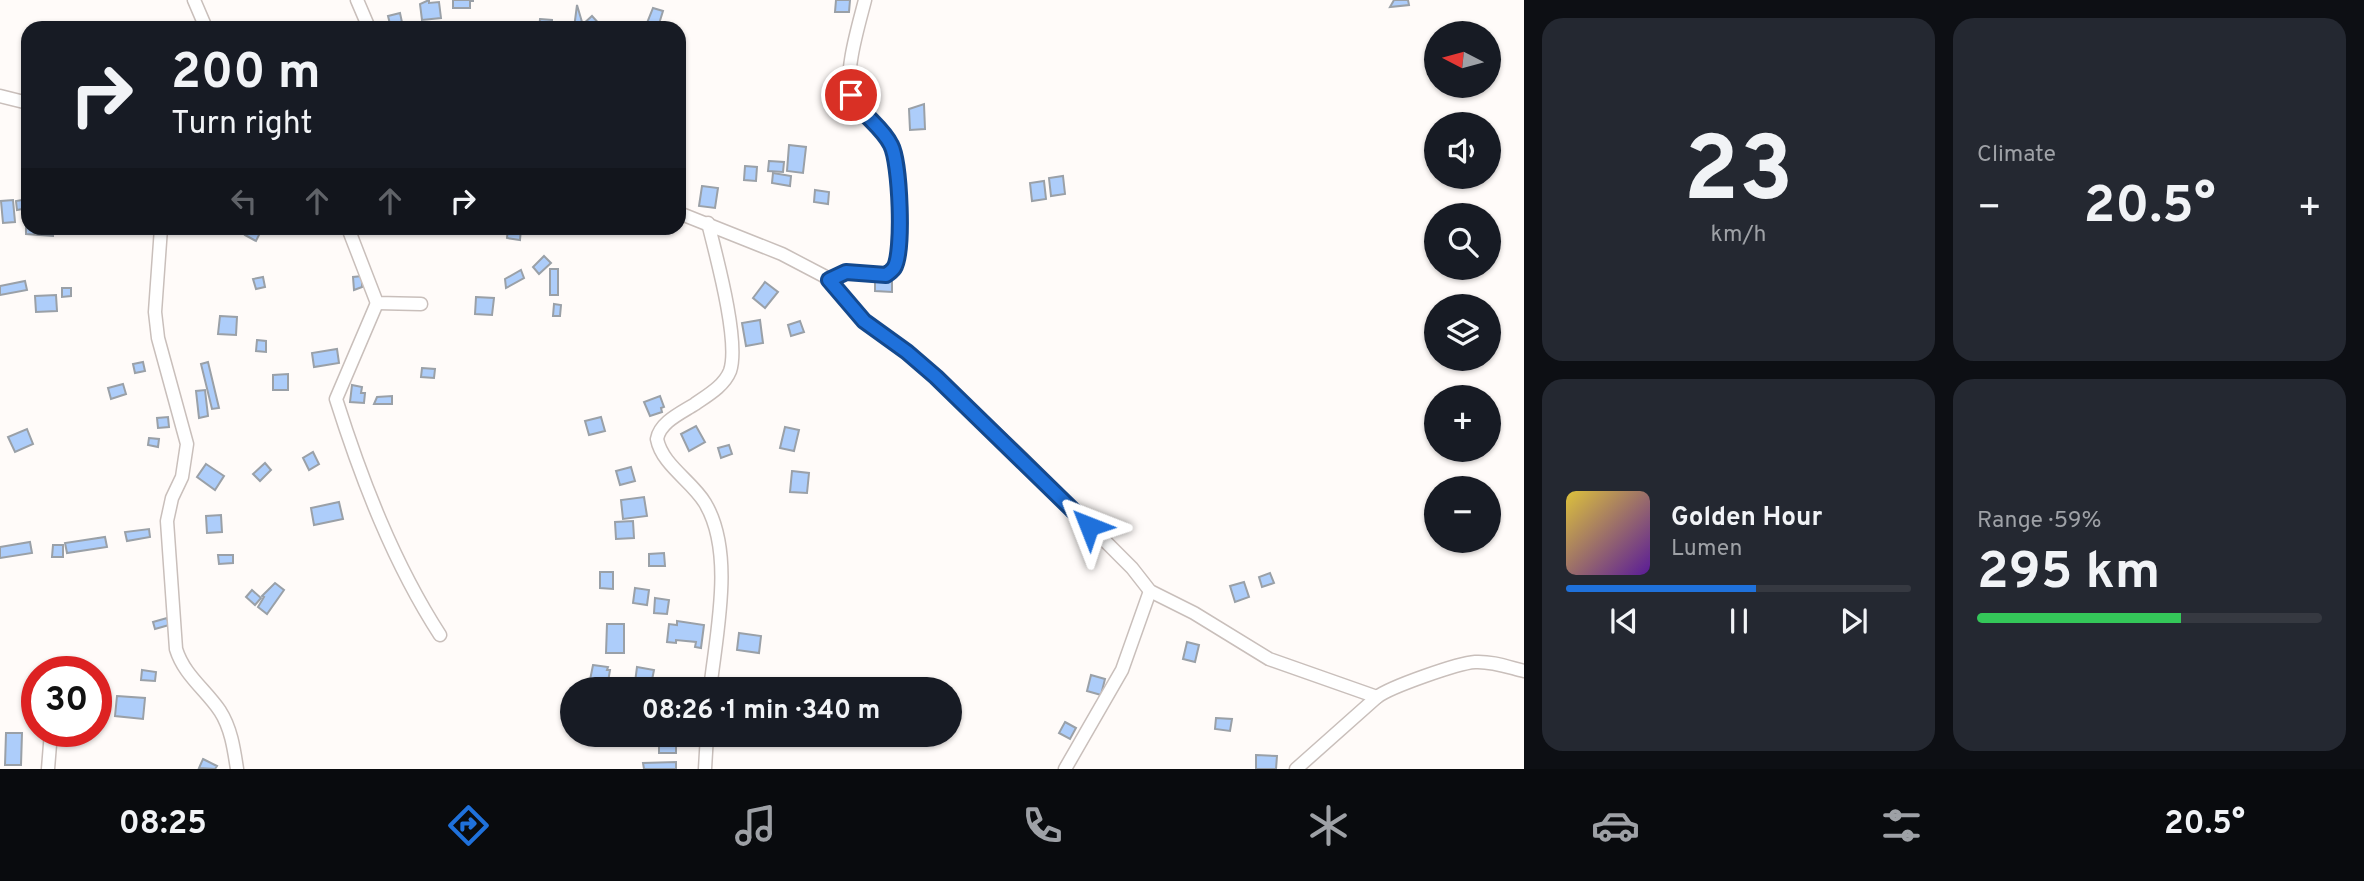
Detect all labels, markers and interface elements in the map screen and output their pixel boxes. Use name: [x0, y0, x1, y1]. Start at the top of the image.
north arrow: [1424, 21, 1502, 98]
map controls: [1424, 21, 1501, 553]
text: 200 m: [171, 44, 321, 106]
icon: right: [56, 49, 147, 140]
pin: [821, 65, 881, 125]
icon: arrive: [832, 76, 870, 114]
text: Turn right: [171, 105, 313, 145]
button: sound: [1424, 112, 1501, 189]
text: 23: [1683, 118, 1794, 233]
text: Climate: [1977, 141, 2056, 170]
text: 20.5°: [2083, 175, 2216, 241]
icon: left: [225, 182, 263, 220]
icon: ahead: [298, 182, 336, 220]
icon: ahead: [371, 182, 409, 220]
icon: right: [444, 182, 482, 220]
text: −: [1977, 185, 2002, 234]
text: +: [2297, 185, 2322, 234]
button: search: [1424, 203, 1501, 280]
text: km/h: [1711, 221, 1766, 250]
button: layers: [1424, 294, 1501, 371]
button: +: [1424, 385, 1501, 462]
button: −: [1424, 476, 1501, 553]
position arrow: [1052, 489, 1126, 563]
text: Golden Hour: [1671, 502, 1822, 535]
text: Range · 59%: [1977, 507, 2102, 536]
text: Lumen: [1671, 535, 1742, 564]
text: 295 km: [1977, 541, 2160, 607]
icon: previous: [1605, 602, 1643, 640]
icon: pause: [1720, 602, 1758, 640]
icon: next: [1835, 602, 1873, 640]
speed limit sign: 30: [21, 656, 112, 747]
text: 08:26 · 1 min · 340 m: [642, 695, 880, 728]
icon: directions: [444, 801, 493, 850]
icon: music: [731, 801, 780, 850]
icon: phone: [1018, 801, 1067, 850]
icon: climate: [1304, 801, 1353, 850]
icon: car: [1591, 801, 1640, 850]
icon: filters: [1877, 801, 1926, 850]
text: 08:25: [119, 805, 207, 845]
text: 20.5°: [2164, 805, 2245, 845]

